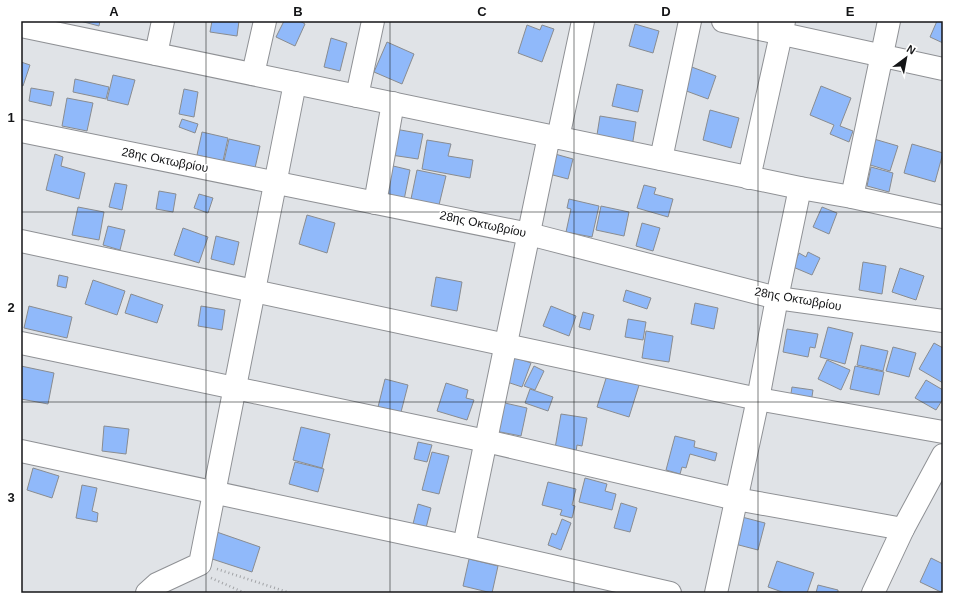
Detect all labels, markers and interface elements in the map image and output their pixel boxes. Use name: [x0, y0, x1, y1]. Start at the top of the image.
text: A: [109, 4, 119, 19]
text: B: [293, 4, 303, 19]
text: C: [477, 4, 487, 19]
text: D: [661, 4, 671, 19]
text: E: [846, 4, 855, 19]
north arrow: [886, 38, 926, 78]
text: N: [905, 42, 918, 57]
text: 1: [7, 110, 15, 125]
street label: 28ης Οκτωβρίου: [120, 145, 210, 175]
street label: 28ης Οκτωβρίου: [438, 208, 528, 240]
street label: 28ης Οκτωβρίου: [753, 284, 843, 314]
text: 2: [7, 300, 15, 315]
text: 3: [7, 490, 15, 505]

